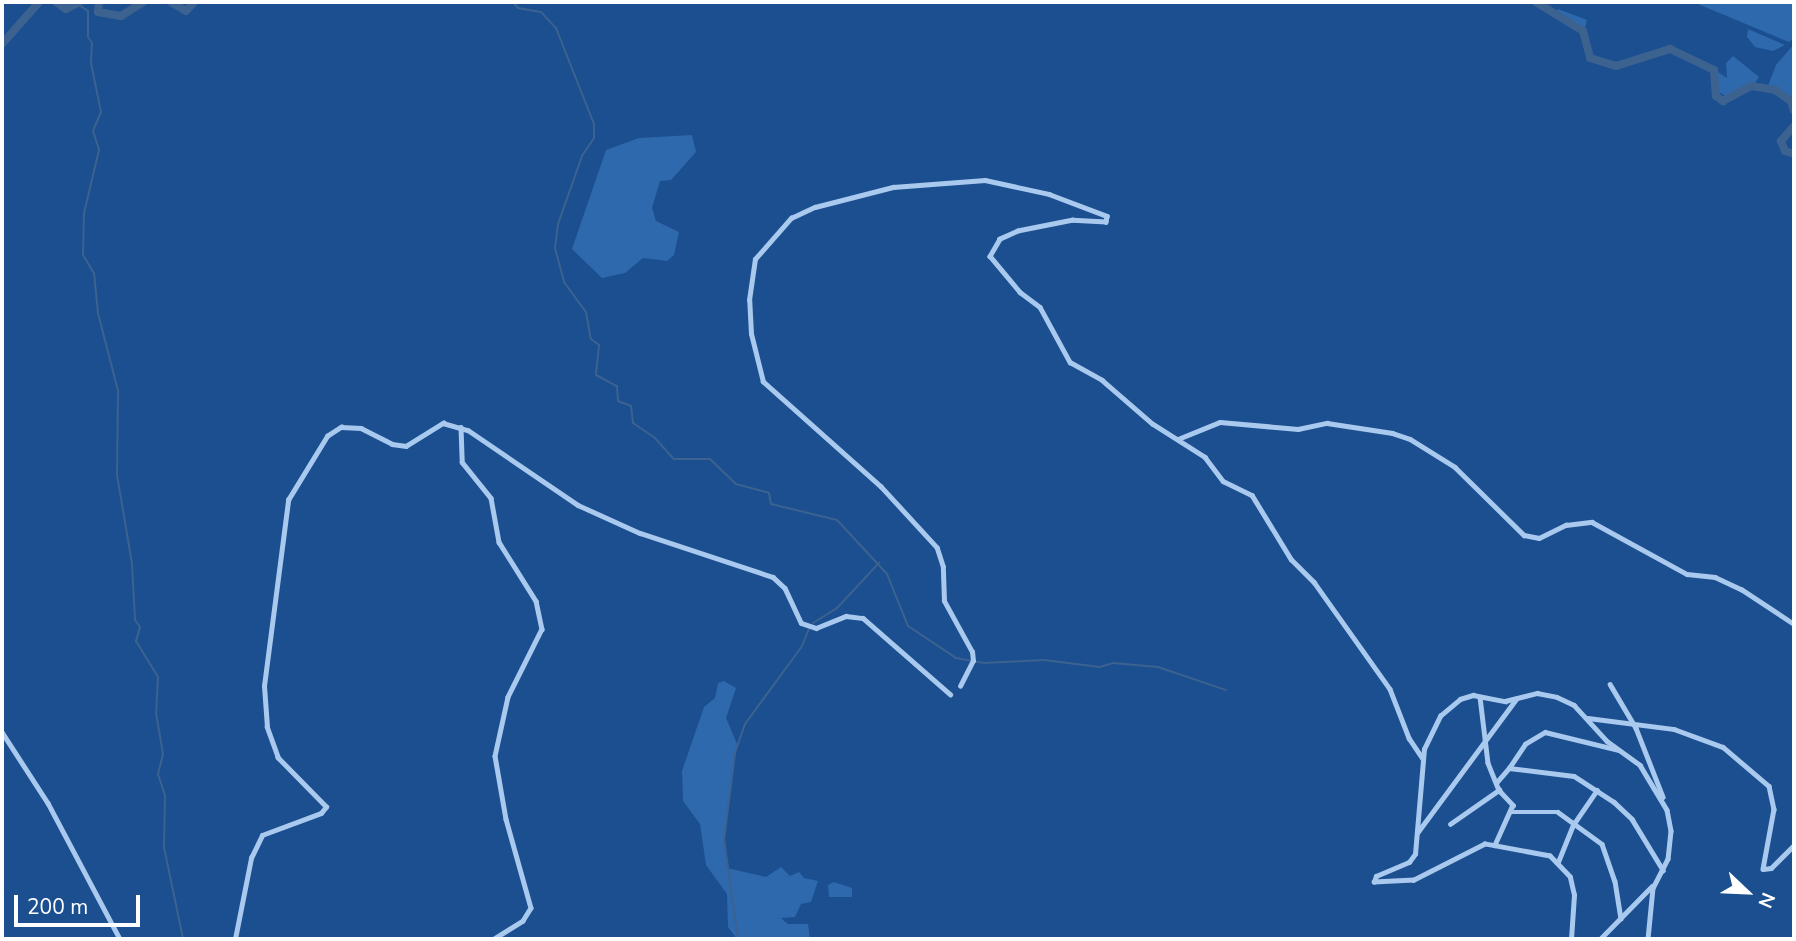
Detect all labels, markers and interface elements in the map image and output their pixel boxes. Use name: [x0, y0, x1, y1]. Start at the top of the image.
north arrow: [1712, 857, 1782, 927]
scale bar: [18, 881, 144, 925]
text: N: [1752, 889, 1781, 912]
text: 200 m: [27, 893, 88, 921]

